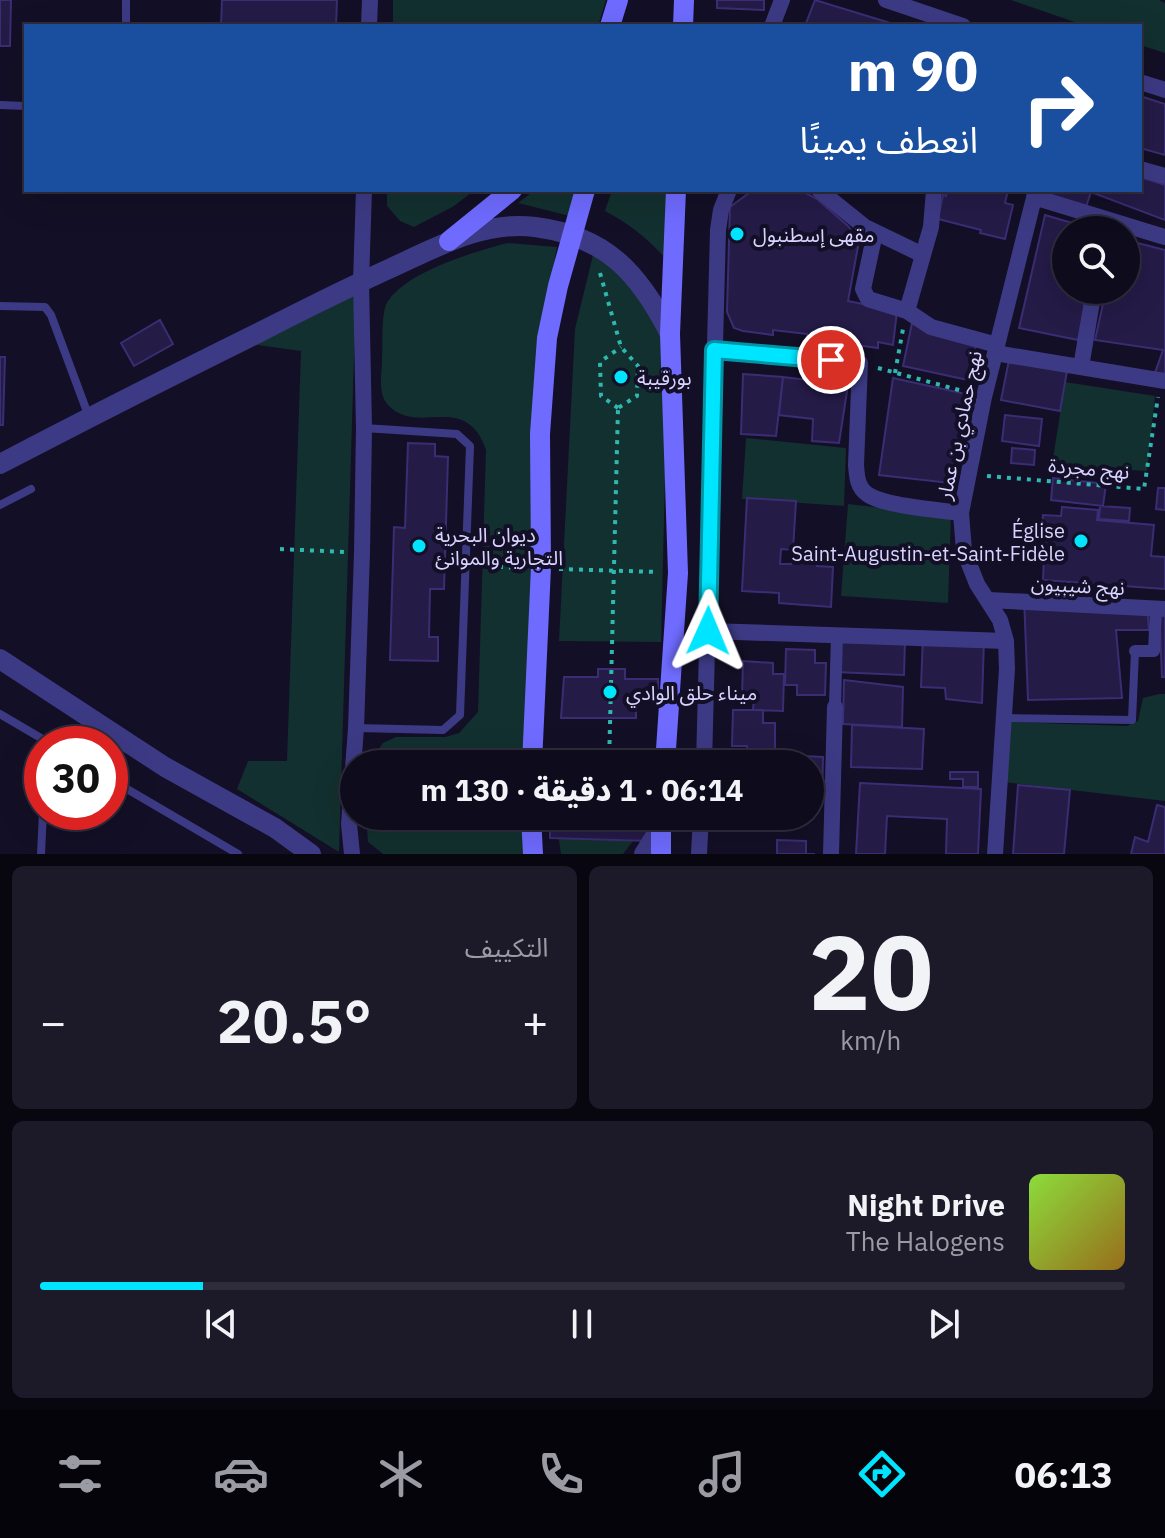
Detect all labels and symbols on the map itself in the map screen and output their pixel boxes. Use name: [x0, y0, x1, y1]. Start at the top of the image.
place label: مقهى إسطنبول: [753, 221, 875, 248]
marker: مقهى إسطنبول: [728, 225, 746, 243]
pin: [797, 326, 865, 394]
street label: نهج حمادي بن عمار: [930, 348, 991, 503]
place label: بورقيبة: [637, 364, 692, 391]
marker: بورقيبة: [612, 368, 630, 386]
street label: نهج مجردة: [1047, 451, 1131, 487]
place label: Église Saint-Augustin-et-Saint-Fidèle: [791, 517, 1065, 567]
place label: ديوان البحرية التجارية والموانئ: [435, 521, 563, 571]
marker: Église Saint-Augustin-et-Saint-Fidèle: [1072, 532, 1090, 550]
marker: ديوان البحرية التجارية والموانئ: [410, 537, 428, 555]
street label: نهج شيبيون: [1030, 569, 1126, 603]
position arrow: [666, 589, 750, 673]
place label: ميناء حلق الوادي: [626, 679, 757, 708]
marker: ميناء حلق الوادي: [601, 683, 619, 701]
speed limit sign: 30: [24, 726, 128, 830]

